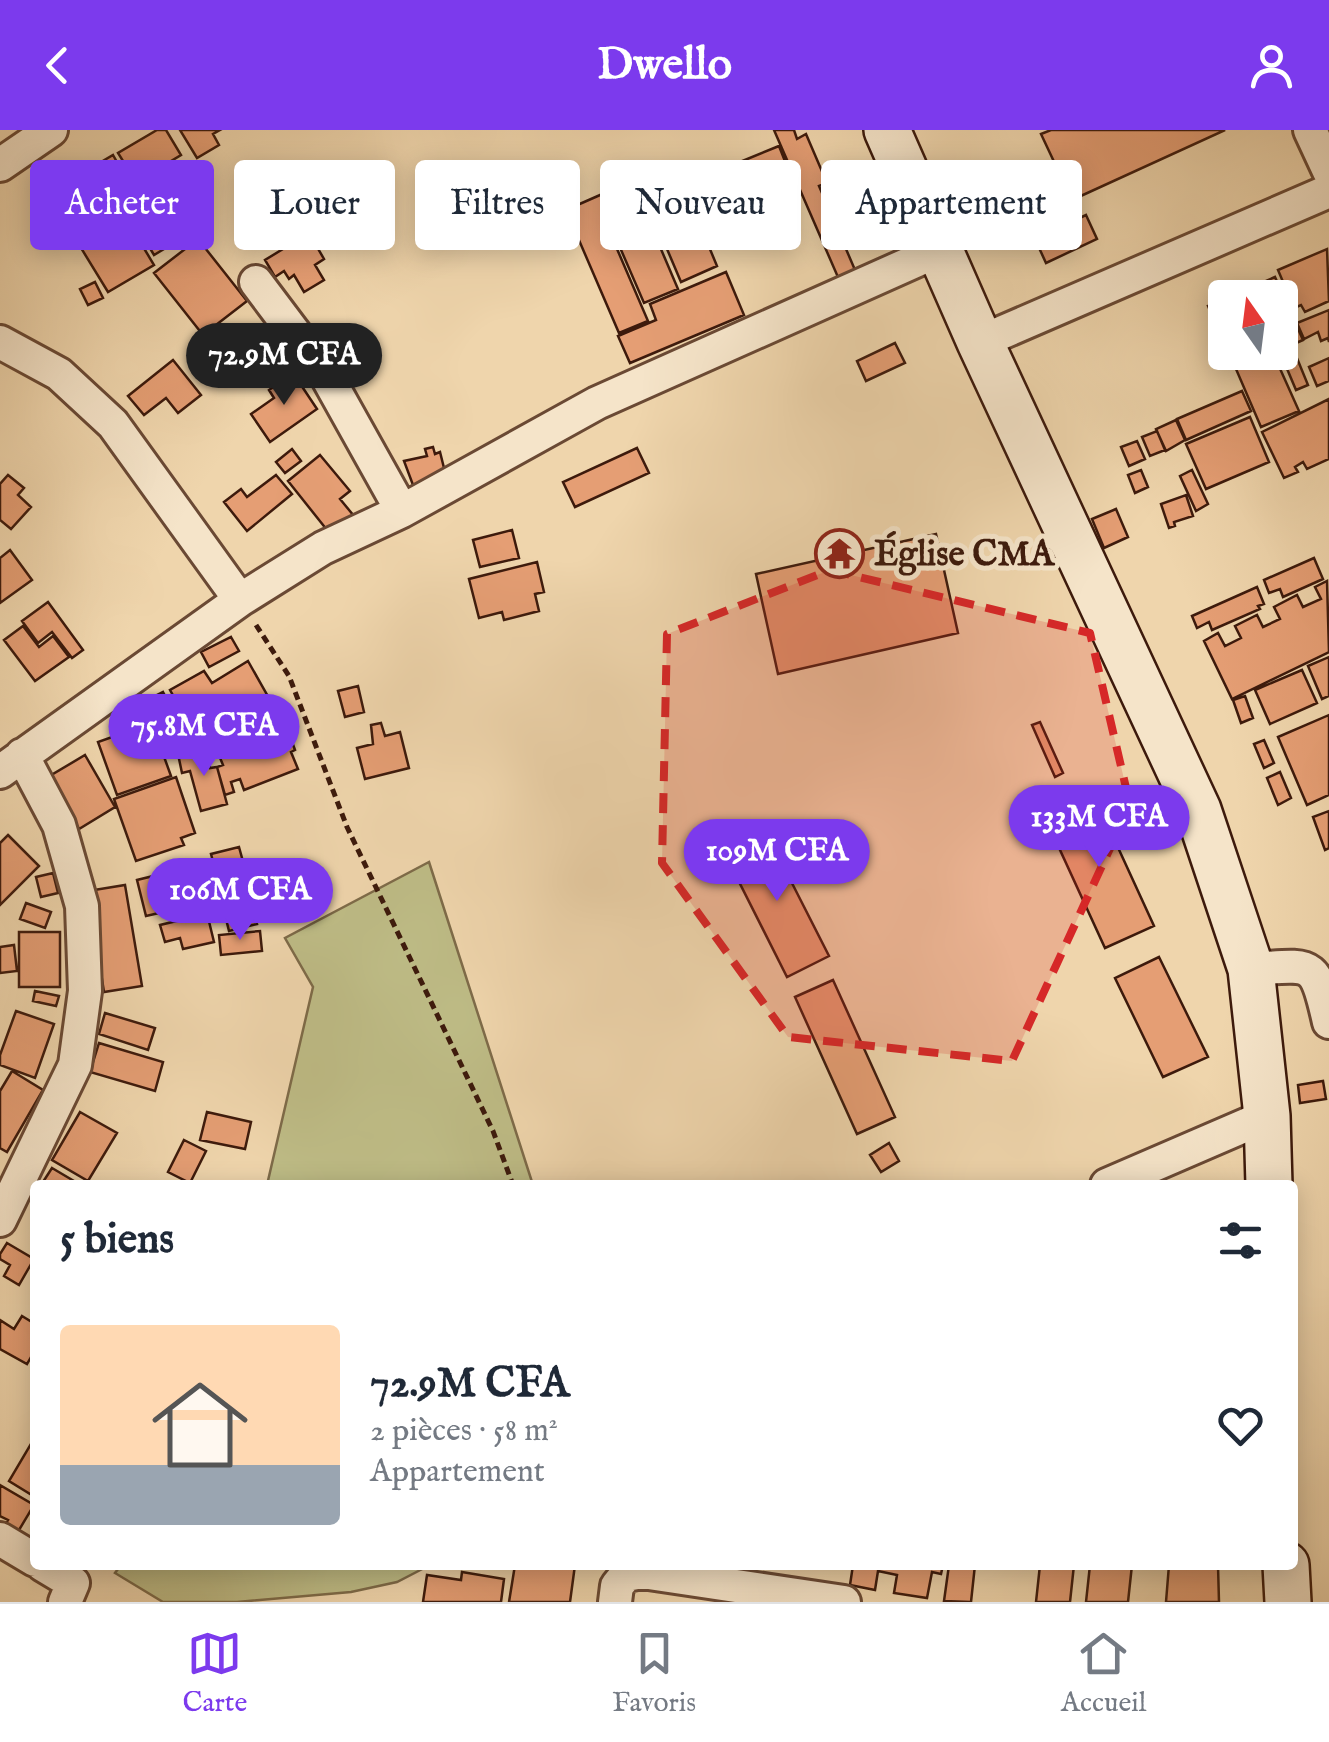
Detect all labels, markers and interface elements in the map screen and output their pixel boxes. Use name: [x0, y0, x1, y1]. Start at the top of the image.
text: Dwello: [597, 37, 732, 94]
icon: back: [30, 38, 85, 93]
icon: person: [1244, 38, 1299, 93]
chip: Acheter: [30, 160, 214, 250]
chip: Louer: [234, 160, 395, 250]
chip: Filtres: [415, 160, 580, 250]
chip: Nouveau: [600, 160, 801, 250]
chip: Appartement: [821, 160, 1082, 250]
north arrow: [1208, 280, 1298, 370]
map controls: [1208, 280, 1298, 370]
pin: 72.9M CFA: [170, 323, 398, 408]
text: 72.9M CFA: [208, 335, 360, 376]
temple icon: Église CMA: [813, 527, 865, 579]
place label: Église CMA: [874, 530, 1055, 578]
pin: 75.8M CFA: [90, 694, 318, 779]
text: 75.8M CFA: [131, 706, 278, 747]
pin: 133M CFA: [996, 785, 1202, 870]
text: 133M CFA: [1031, 797, 1167, 838]
pin: 109M CFA: [674, 819, 880, 904]
text: 109M CFA: [706, 831, 848, 872]
pin: 106M CFA: [137, 858, 343, 943]
text: 106M CFA: [169, 870, 311, 911]
icon: filters: [1213, 1213, 1268, 1268]
text: 5 biens: [60, 1214, 174, 1267]
text: 72.9M CFA: [370, 1358, 569, 1411]
icon: home: [140, 1365, 260, 1485]
icon: heart: [1213, 1398, 1268, 1453]
text: 2 pièces · 58 m²: [370, 1411, 558, 1452]
text: Appartement: [370, 1452, 545, 1493]
tab: Carte: [182, 1626, 247, 1721]
tab: Favoris: [612, 1626, 696, 1721]
tab: Accueil: [1061, 1626, 1147, 1721]

